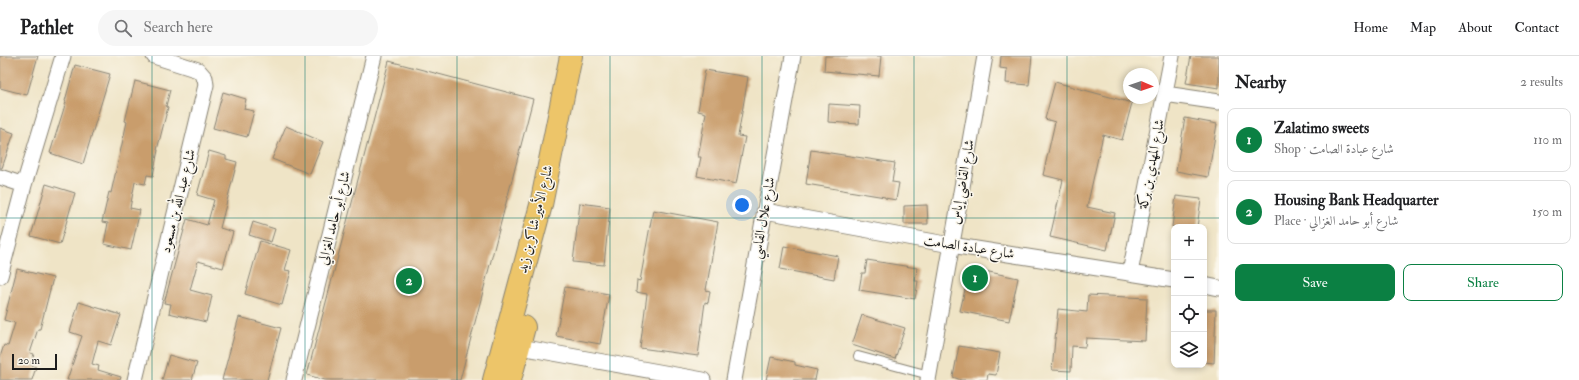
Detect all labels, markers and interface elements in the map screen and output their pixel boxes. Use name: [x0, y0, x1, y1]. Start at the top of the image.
search box: [98, 10, 378, 46]
text: Pathlet: [20, 16, 74, 40]
icon: search: [112, 17, 134, 39]
text: Search here: [144, 18, 213, 37]
text: Home: [1353, 19, 1388, 36]
text: Map: [1410, 19, 1436, 36]
text: About: [1458, 19, 1492, 36]
text: Contact: [1514, 19, 1559, 36]
north arrow: [1123, 68, 1159, 104]
text: Nearby: [1235, 72, 1286, 93]
text: 2 results: [1520, 74, 1563, 90]
street label: شارع المهدي بن بركة: [1134, 118, 1171, 212]
text: Zalatimo sweets: [1274, 119, 1369, 138]
text: 1: [1247, 132, 1251, 148]
text: 110 m: [1533, 132, 1562, 148]
street label: شارع القاضي إياس: [946, 138, 983, 227]
text: Shop · شارع عبادة الصامت: [1274, 141, 1394, 157]
street label: شارع عبد الله بن مسعود: [154, 147, 202, 255]
street label: شارع الأمير شاكر بن زيد: [511, 163, 560, 275]
street label: شارع أبو حامد الغزالي: [312, 169, 357, 267]
street label: شارع علال الفاسي: [747, 176, 783, 261]
text: Housing Bank Headquarter: [1274, 191, 1439, 210]
your location: [732, 195, 752, 215]
text: 2: [1246, 204, 1252, 220]
text: 150 m: [1532, 204, 1562, 220]
text: Place · شارع أبو حامد الغزالي: [1274, 213, 1398, 229]
map controls: [1171, 224, 1207, 368]
button: +: [1171, 224, 1207, 260]
street label: شارع عبادة الصامت: [922, 231, 1016, 266]
button: −: [1171, 260, 1207, 296]
pin: 1: [962, 263, 988, 293]
button: Save: [1235, 264, 1395, 301]
button: Share: [1403, 264, 1563, 301]
pin: 2: [396, 266, 422, 296]
button: locate: [1171, 296, 1207, 332]
button: layers: [1171, 332, 1207, 368]
scale bar: [12, 352, 57, 371]
text: 20 m: [18, 354, 40, 367]

